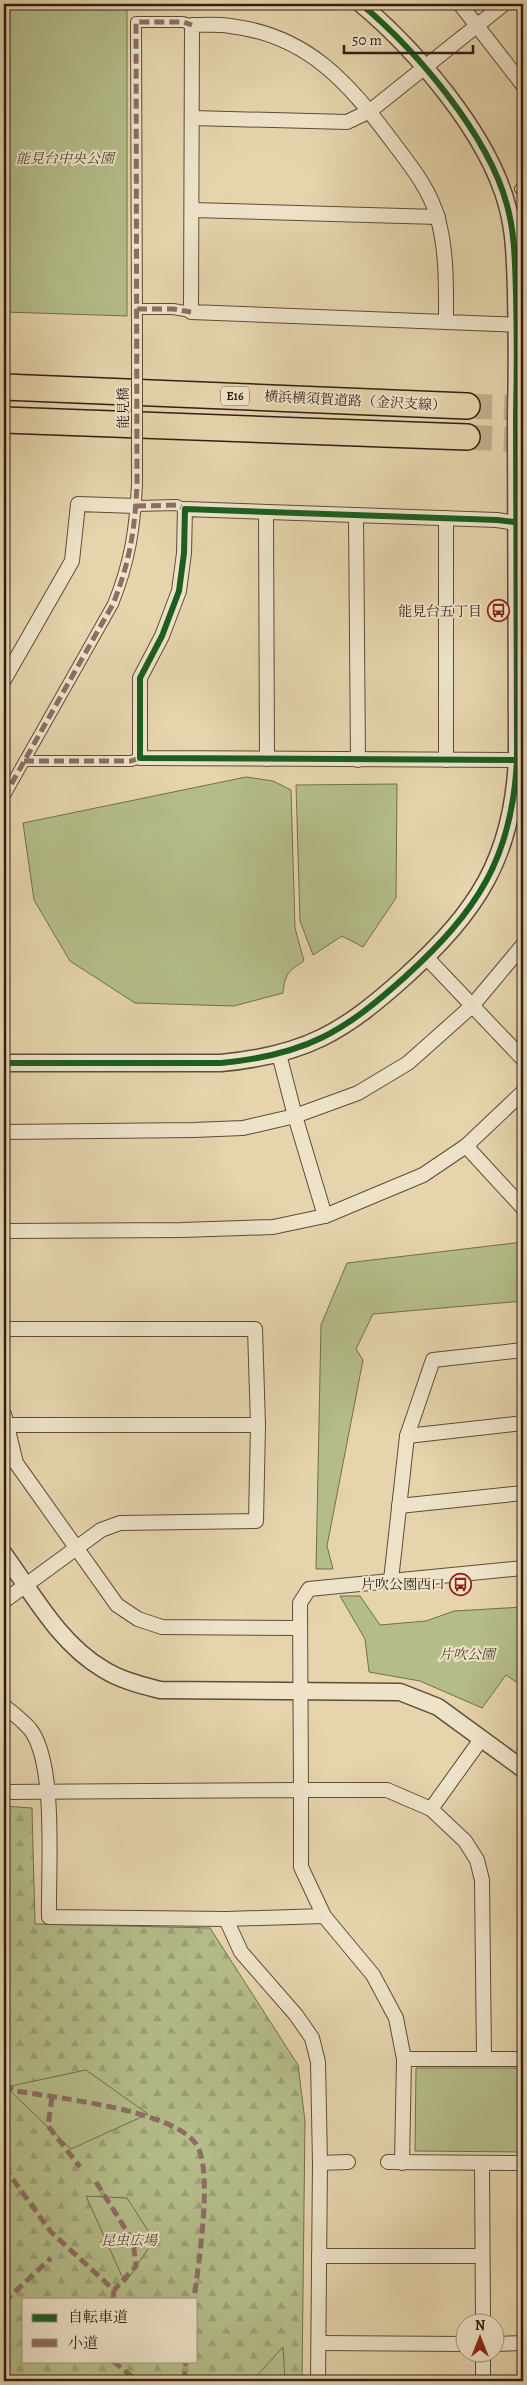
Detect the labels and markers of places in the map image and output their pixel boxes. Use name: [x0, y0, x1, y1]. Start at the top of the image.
bus stop icon: 能見台五丁目: [486, 599, 510, 623]
place label: 能見台五丁目: [398, 602, 482, 621]
bus stop icon: 片吹公園西口: [449, 1572, 473, 1596]
place label: 片吹公園西口: [361, 1575, 445, 1594]

